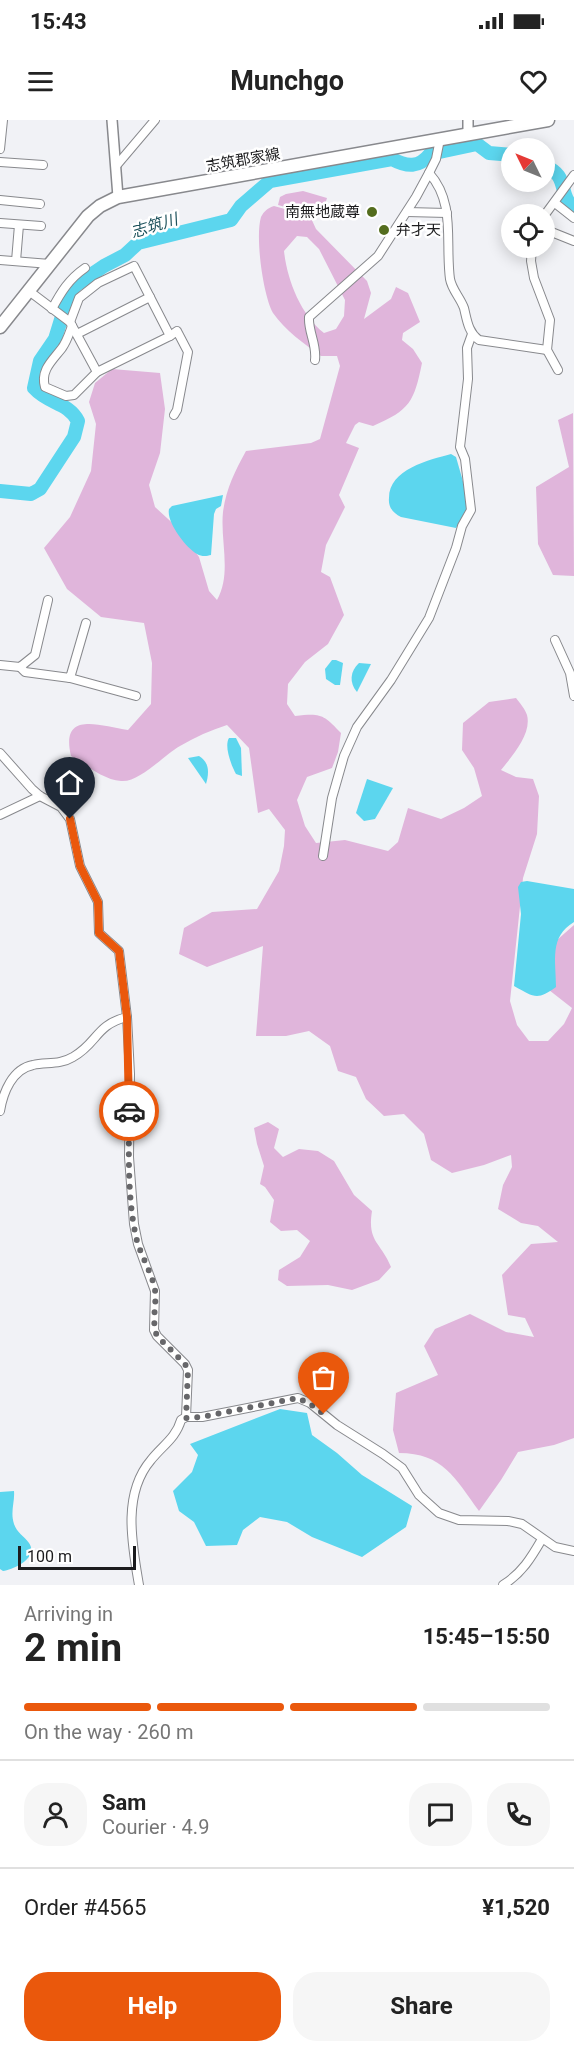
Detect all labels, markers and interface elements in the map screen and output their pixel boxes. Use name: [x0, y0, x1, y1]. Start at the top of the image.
text: 15:43: [30, 9, 87, 34]
icon: menu: [24, 65, 57, 98]
text: Munchgo: [230, 65, 344, 97]
icon: heart: [517, 65, 550, 98]
north arrow: [501, 138, 555, 192]
map controls: [501, 138, 555, 258]
street label: 志筑郡家線: [204, 145, 282, 175]
place label: 南無地蔵尊: [285, 203, 360, 221]
button: locate: [501, 204, 555, 258]
marker: 南無地蔵尊: [365, 205, 379, 219]
water label: 志筑川: [128, 209, 182, 242]
place label: 弁才天: [396, 221, 441, 239]
marker: 弁才天: [377, 223, 391, 237]
pin: [44, 757, 95, 819]
icon: home: [53, 766, 86, 799]
courier: [99, 1081, 159, 1141]
icon: car: [113, 1095, 146, 1128]
pin: [298, 1352, 349, 1414]
icon: bag: [307, 1361, 340, 1394]
scale bar: [18, 1543, 136, 1570]
text: 100 m: [27, 1547, 72, 1566]
text: Arriving in: [24, 1602, 113, 1626]
text: 15:45–15:50: [423, 1624, 550, 1649]
text: 2 min: [24, 1625, 122, 1671]
text: On the way · 260 m: [24, 1720, 193, 1744]
button: person: [24, 1783, 87, 1846]
button: chat: [409, 1783, 472, 1846]
button: phone: [487, 1783, 550, 1846]
text: Sam: [102, 1790, 146, 1815]
text: Courier · 4.9: [102, 1815, 209, 1839]
text: Order #4565: [24, 1895, 146, 1920]
text: ¥1,520: [482, 1895, 550, 1920]
button: Help: [24, 1972, 281, 2041]
button: Share: [293, 1972, 550, 2041]

